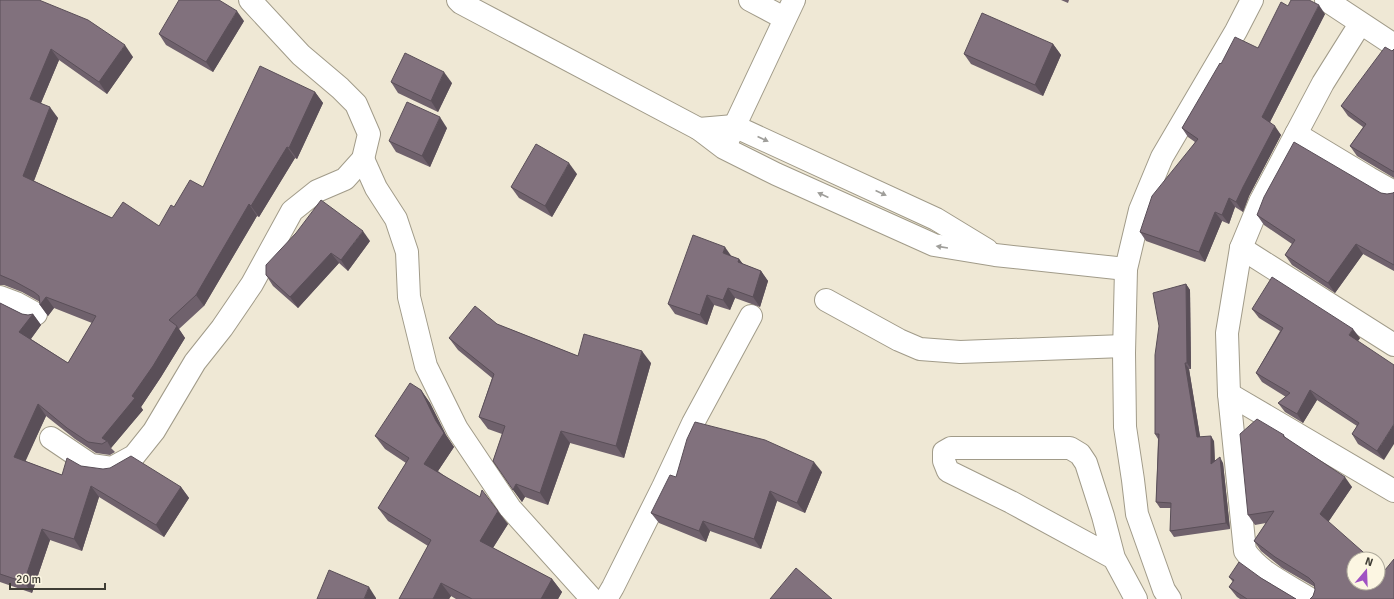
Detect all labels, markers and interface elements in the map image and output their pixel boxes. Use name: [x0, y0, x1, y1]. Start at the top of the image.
one-way arrow: [757, 136, 768, 142]
one-way arrow: [875, 191, 887, 197]
one-way arrow: [817, 192, 829, 198]
one-way arrow: [936, 244, 948, 250]
north arrow: [1346, 551, 1386, 591]
text: N: [1363, 555, 1375, 569]
scale bar: [10, 565, 105, 591]
text: 20 m: [16, 572, 41, 587]

